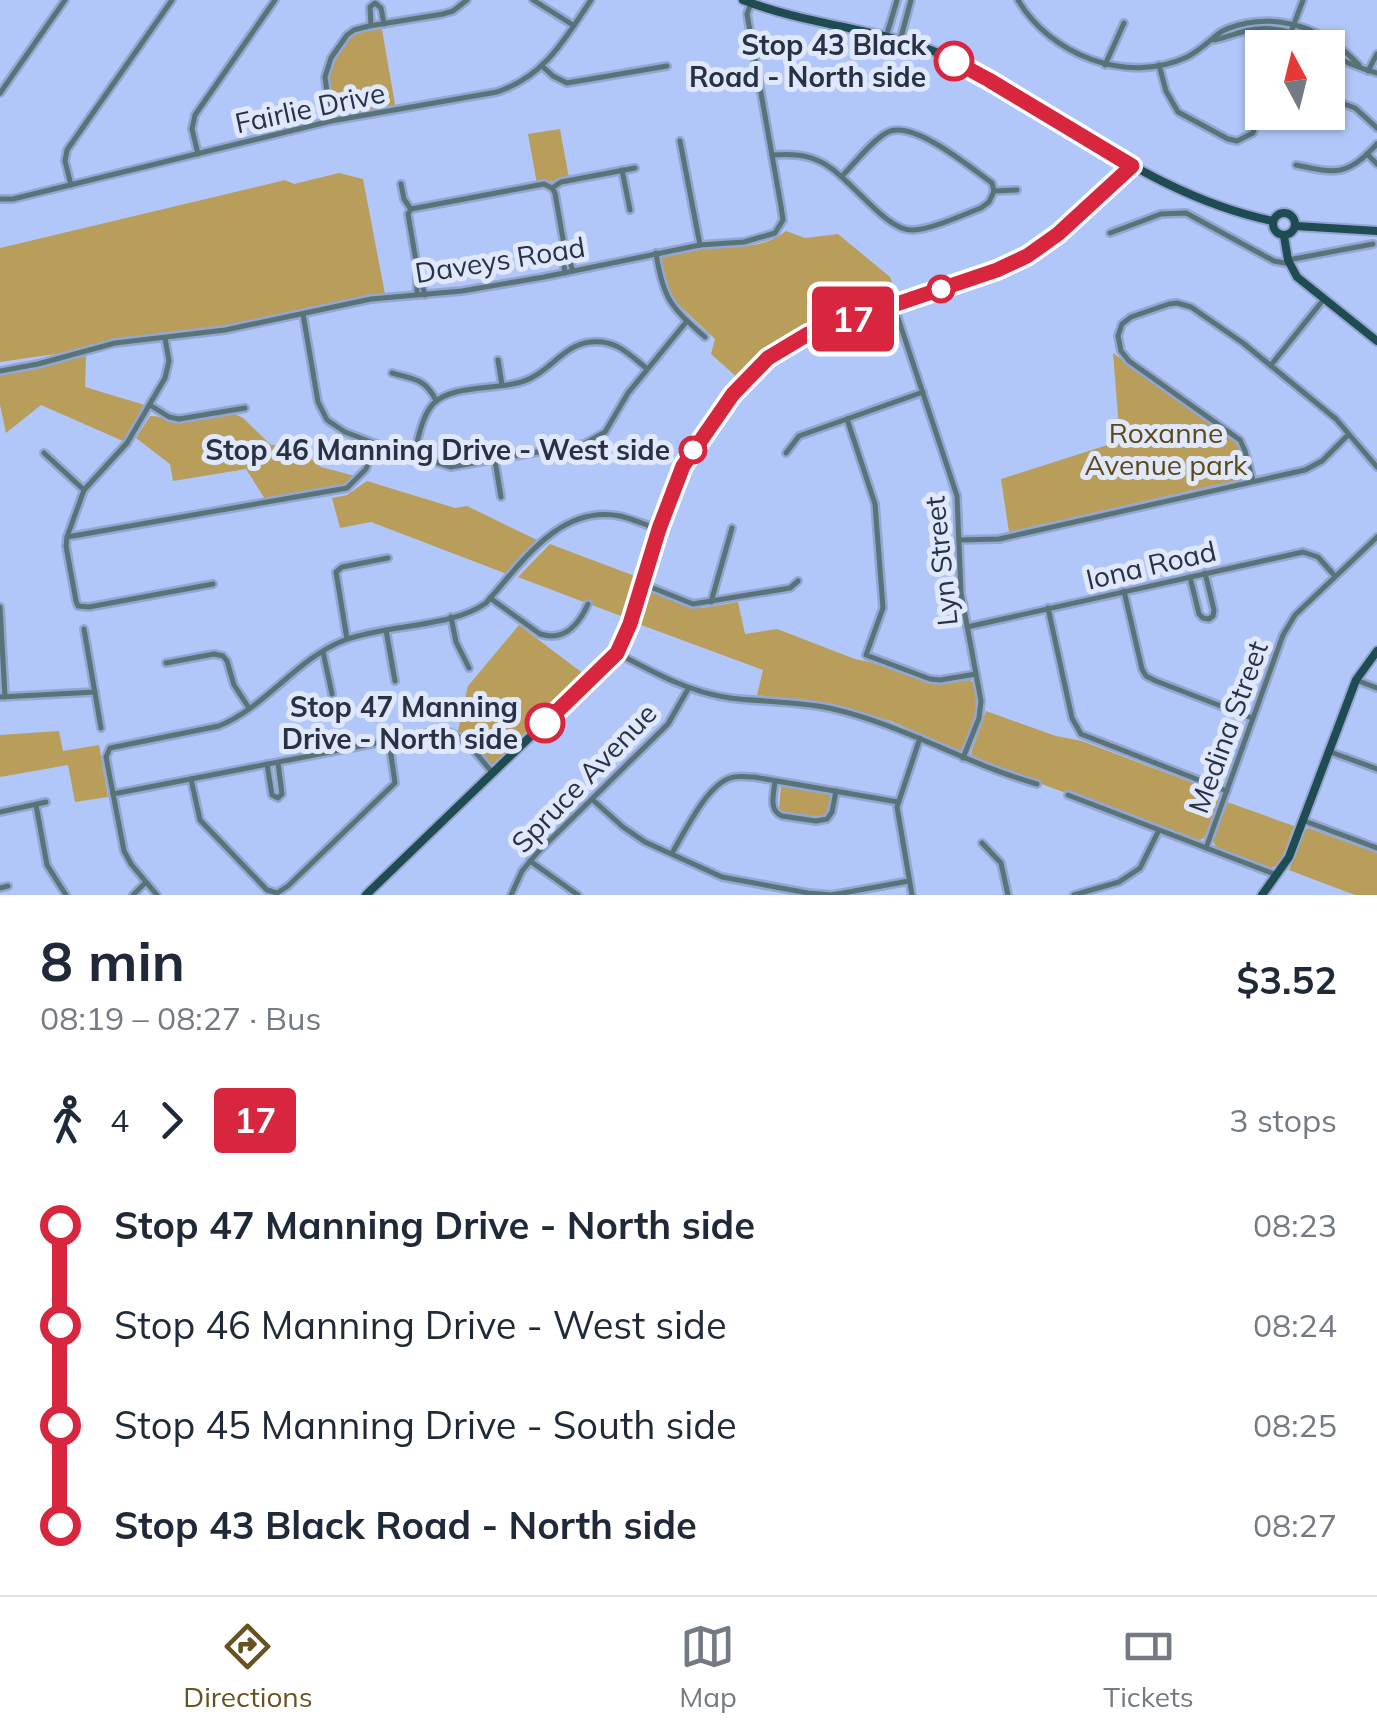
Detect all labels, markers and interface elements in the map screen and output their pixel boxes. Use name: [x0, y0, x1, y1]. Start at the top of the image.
place label: Stop 43 Black Road - North side: [689, 27, 927, 94]
north arrow: [1245, 30, 1345, 130]
map controls: [1245, 30, 1345, 130]
marker: Stop 43 Black Road - North side: [935, 42, 973, 80]
street label: Fairlie Drive: [232, 75, 388, 140]
street label: Daveys Road: [412, 229, 587, 290]
unlabelled marker: [928, 276, 954, 302]
line badge: 17: [808, 286, 898, 352]
text: 17: [832, 297, 874, 341]
park label: Roxanne Avenue park: [1084, 415, 1248, 482]
place label: Stop 46 Manning Drive - West side: [205, 432, 670, 467]
marker: Stop 46 Manning Drive - West side: [680, 437, 706, 463]
street label: Lyn Street: [916, 494, 965, 628]
street label: Iona Road: [1082, 533, 1219, 596]
street label: Medina Street: [1180, 636, 1275, 818]
place label: Stop 47 Manning Drive - North side: [282, 689, 518, 756]
street label: Spruce Avenue: [504, 696, 664, 860]
marker: Stop 47 Manning Drive - North side: [526, 704, 564, 742]
text: 8 min: [40, 926, 185, 995]
text: $3.52: [1236, 956, 1337, 1004]
text: 08:19 – 08:27 · Bus: [40, 998, 321, 1038]
icon: walk: [40, 1093, 95, 1148]
icon: forward: [144, 1093, 199, 1148]
text: 17: [234, 1098, 276, 1142]
text: 4: [110, 1100, 129, 1140]
text: 3 stops: [1229, 1100, 1337, 1140]
text: Stop 47 Manning Drive - North side: [114, 1201, 755, 1249]
text: 08:23: [1253, 1205, 1337, 1245]
text: Stop 46 Manning Drive - West side: [114, 1301, 727, 1349]
text: 08:24: [1253, 1305, 1337, 1345]
text: Stop 45 Manning Drive - South side: [114, 1401, 737, 1449]
text: 08:25: [1253, 1405, 1337, 1445]
text: Stop 43 Black Road - North side: [114, 1501, 697, 1549]
text: 08:27: [1253, 1505, 1337, 1545]
tab: Directions: [183, 1619, 313, 1714]
tab: Map: [679, 1619, 737, 1714]
tab: Tickets: [1103, 1619, 1194, 1714]

